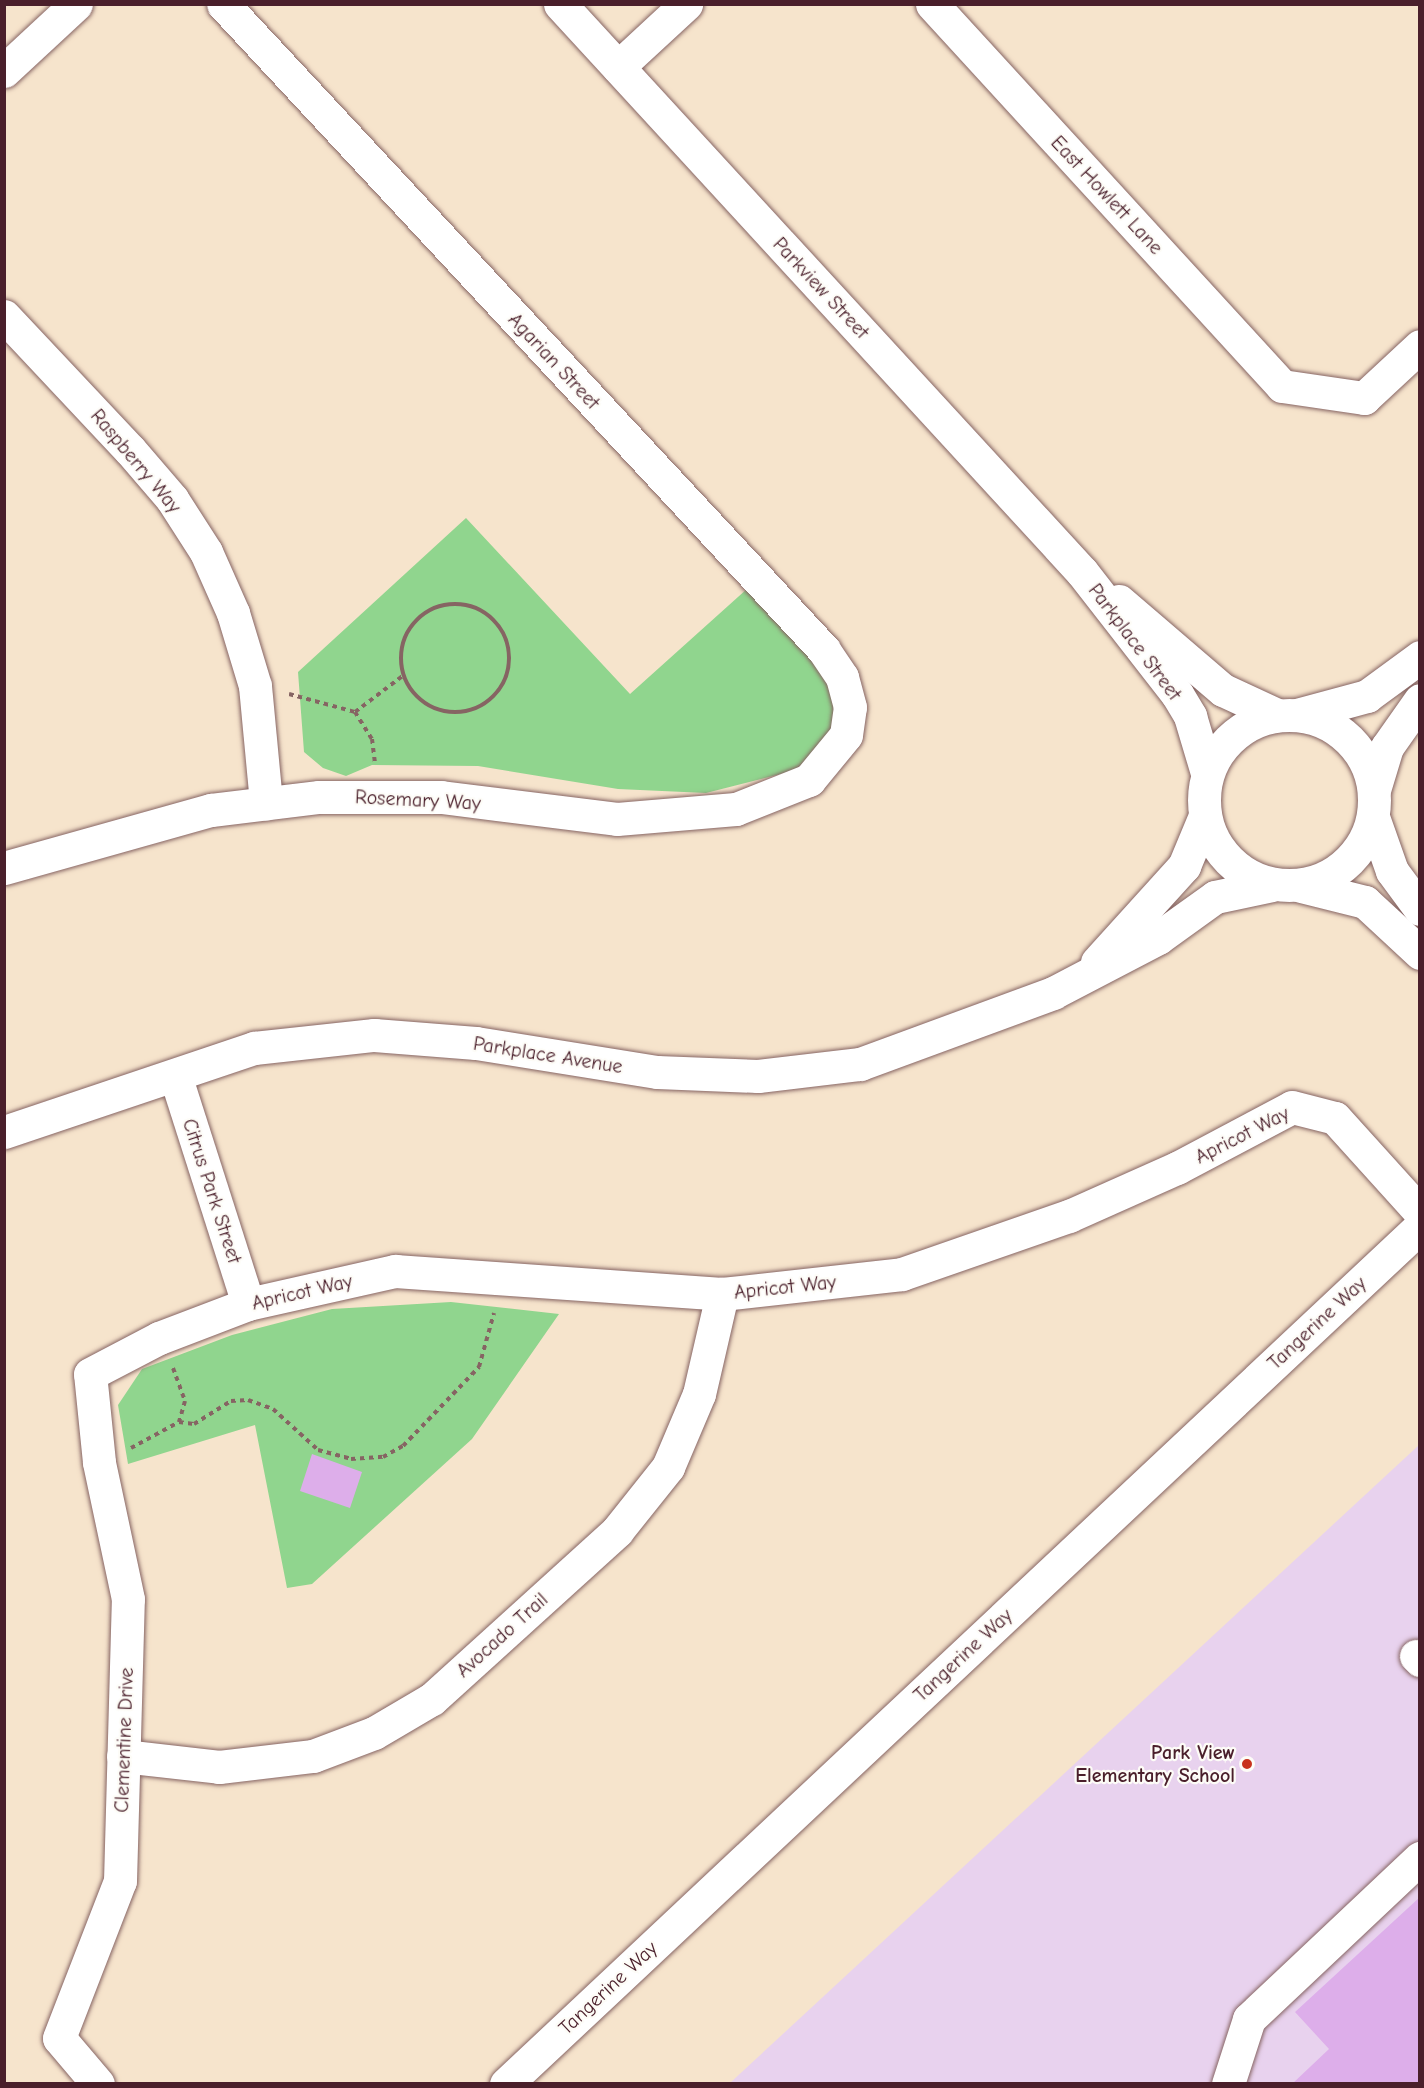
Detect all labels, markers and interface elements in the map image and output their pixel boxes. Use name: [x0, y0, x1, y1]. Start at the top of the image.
street label: East Howlett Lane: [1046, 131, 1168, 259]
street label: Parkview Street: [768, 232, 874, 344]
street label: Agarian Street: [503, 308, 605, 414]
street label: Raspberry Way: [86, 404, 186, 518]
street label: Parkplace Street: [1083, 579, 1187, 705]
street label: Rosemary Way: [354, 785, 482, 815]
street label: Parkplace Avenue: [472, 1031, 624, 1079]
street label: Apricot Way: [1191, 1101, 1293, 1169]
street label: Citrus Park Street: [177, 1116, 247, 1266]
street label: Apricot Way: [249, 1269, 355, 1315]
street label: Apricot Way: [733, 1270, 837, 1304]
street label: Tangerine Way: [1263, 1271, 1371, 1375]
street label: Avocado Trail: [451, 1588, 553, 1682]
street label: Tangerine Way: [909, 1603, 1017, 1707]
street label: Clementine Drive: [109, 1667, 139, 1813]
place label: Park View Elementary School: [1075, 1740, 1235, 1787]
marker: Park View Elementary School: [1240, 1757, 1254, 1771]
street label: Tangerine Way: [554, 1936, 662, 2040]

